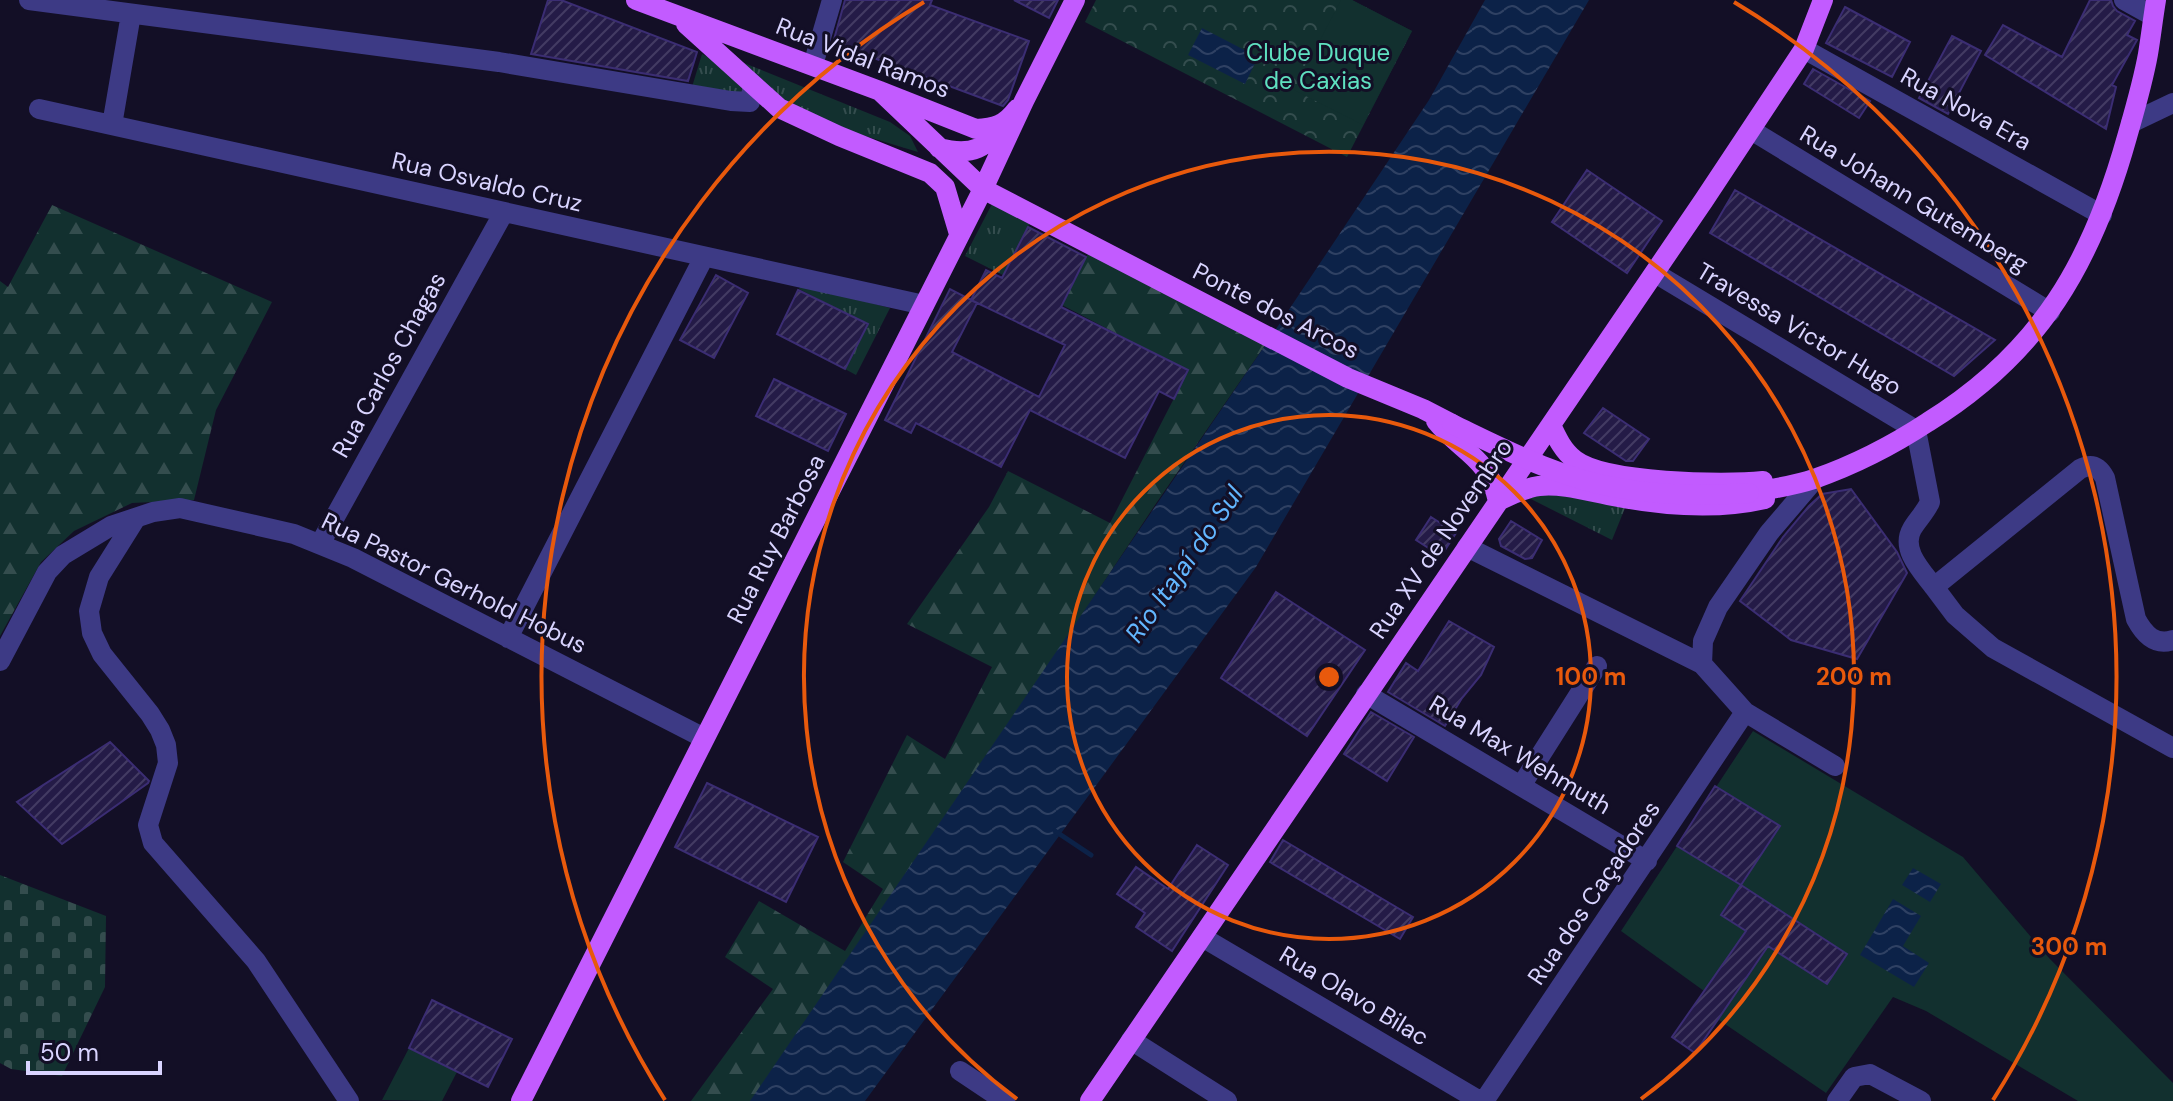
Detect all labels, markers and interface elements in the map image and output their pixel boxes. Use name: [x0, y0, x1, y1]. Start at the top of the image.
street label: Rua Vidal Ramos: [772, 10, 955, 105]
park label: Clube Duque de Caxias: [1246, 37, 1390, 96]
street label: Rua Nova Era: [1895, 60, 2037, 157]
street label: Rua Johann Gutemberg: [1794, 118, 2034, 279]
street label: Rua Osvaldo Cruz: [389, 145, 585, 218]
street label: Ponte dos Arcos: [1188, 255, 1365, 366]
street label: Travessa Victor Hugo: [1691, 255, 1907, 402]
street label: Rua Carlos Chagas: [325, 267, 452, 463]
street label: Rua XV de Novembro: [1362, 433, 1519, 645]
street label: Rua Ruy Barbosa: [720, 449, 832, 629]
water label: Rio Itajaí do Sul: [1117, 478, 1251, 649]
street label: Rua Pastor Gerhold Hobus: [317, 505, 592, 660]
text: 100 m: [1556, 661, 1626, 692]
text: 200 m: [1816, 661, 1892, 692]
centre of rings: [1315, 663, 1343, 691]
street label: Rua Max Wehmuth: [1424, 688, 1617, 821]
street label: Rua dos Caçadores: [1520, 795, 1667, 991]
text: 300 m: [2031, 931, 2107, 962]
street label: Rua Olavo Bilac: [1274, 939, 1435, 1052]
scale bar: [28, 1025, 160, 1075]
text: 50 m: [40, 1037, 99, 1068]

